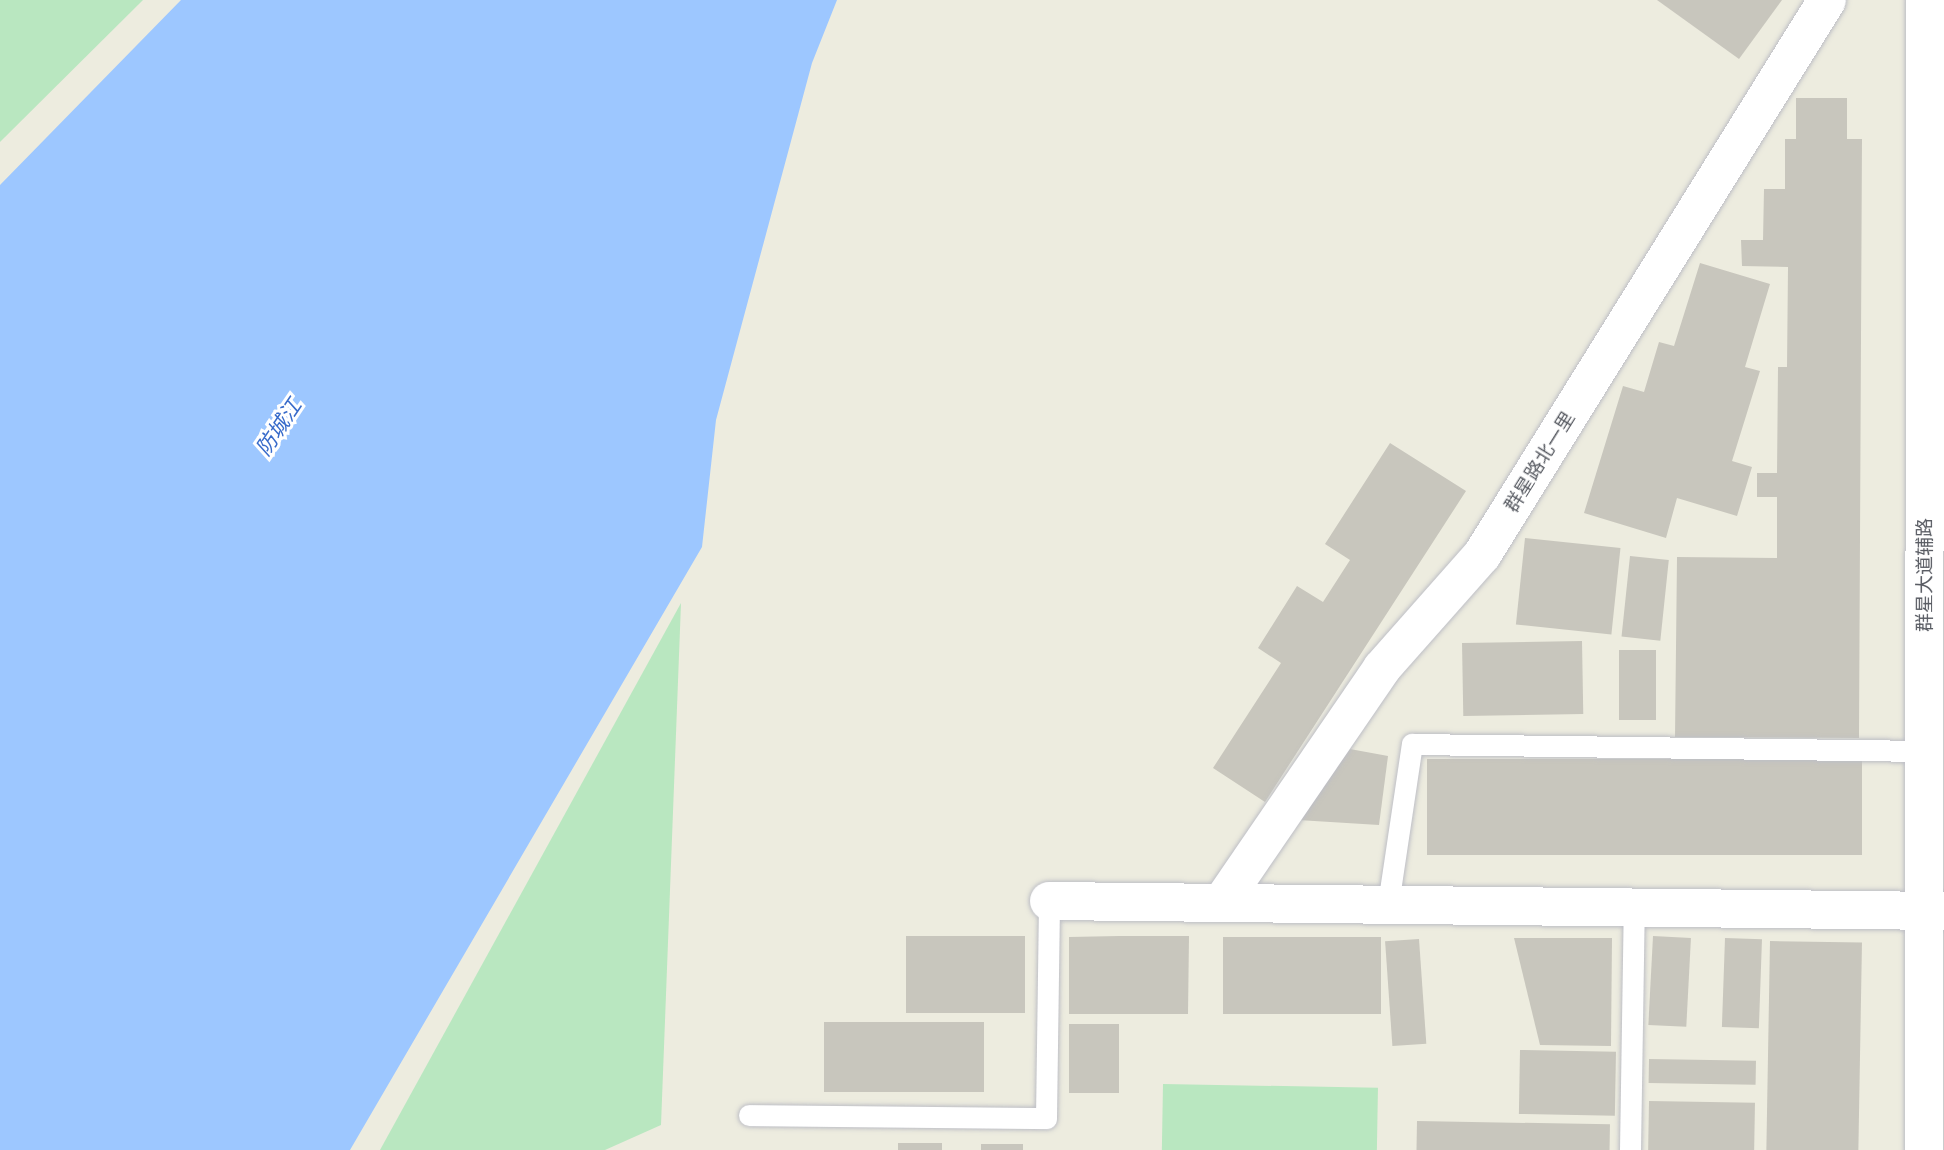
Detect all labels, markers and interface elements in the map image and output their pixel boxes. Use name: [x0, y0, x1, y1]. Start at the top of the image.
water label: 防城江: [250, 394, 306, 460]
street label: 群星路北一里: [1500, 408, 1580, 516]
street label: 群星大道辅路: [1914, 518, 1936, 632]

